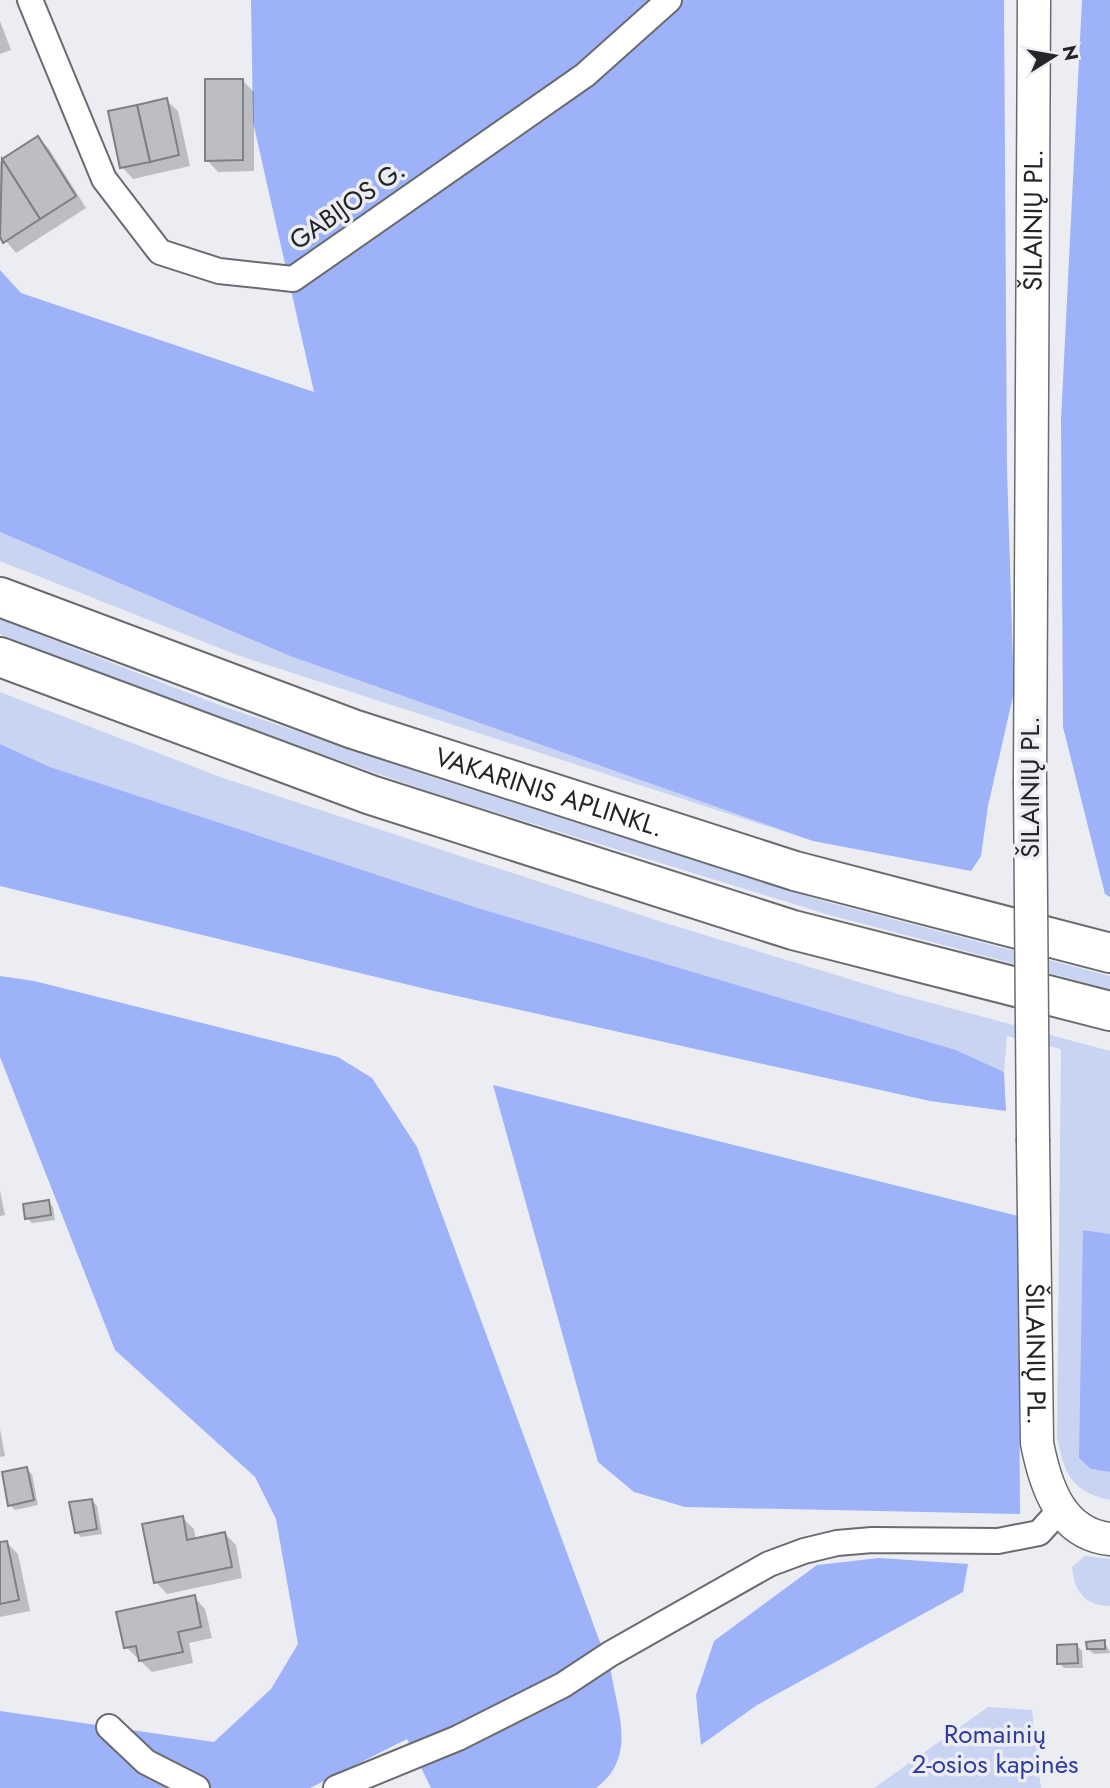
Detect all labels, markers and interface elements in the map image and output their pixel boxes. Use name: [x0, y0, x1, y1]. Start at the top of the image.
north arrow: [1019, 21, 1089, 91]
text: N: [1056, 43, 1085, 63]
street label: ŠILAINIŲ PL.: [1014, 149, 1052, 291]
street label: GABIJOS G.: [281, 151, 413, 259]
street label: ŠILAINIŲ PL.: [1011, 716, 1049, 858]
street label: VAKARINIS APLINKL.: [430, 738, 668, 847]
street label: ŠILAINIŲ PL.: [1016, 1283, 1056, 1425]
park label: Romainių 2-osios kapinės: [911, 1715, 1079, 1783]

